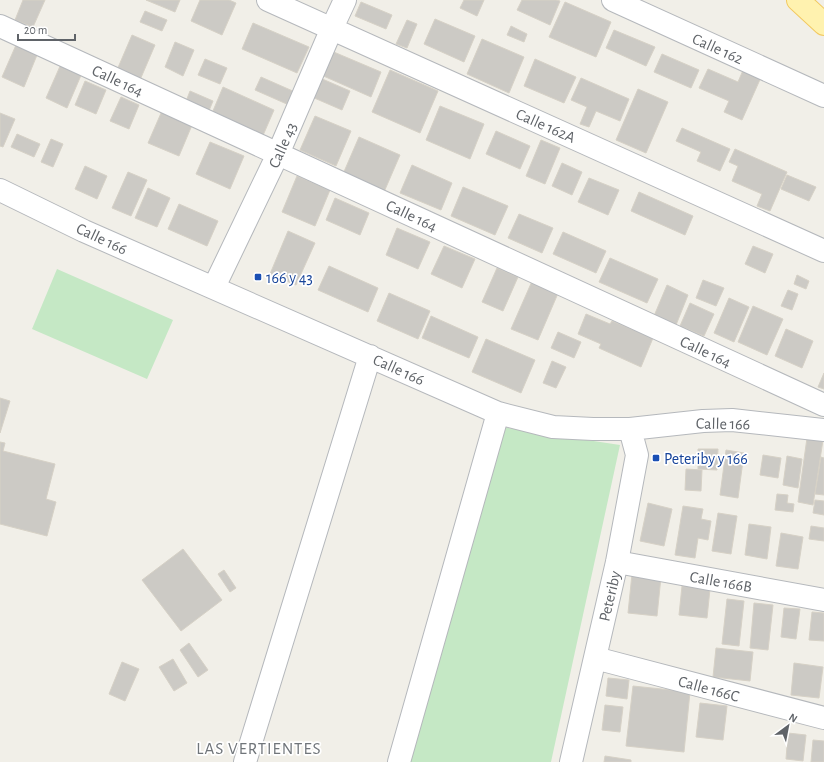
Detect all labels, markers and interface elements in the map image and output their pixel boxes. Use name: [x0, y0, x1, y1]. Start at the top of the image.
scale bar: [18, 16, 75, 42]
text: 20 m: [24, 24, 47, 36]
street label: Calle 162: [690, 31, 745, 67]
street label: Calle 164: [90, 62, 146, 100]
street label: Calle 162A: [513, 106, 578, 146]
street label: Calle 43: [266, 120, 300, 171]
street label: Calle 164: [384, 197, 440, 235]
street label: Calle 166: [74, 220, 130, 258]
place label: 166 y 43: [266, 270, 313, 287]
marker: 166 y 43: [253, 272, 263, 282]
street label: Calle 164: [678, 333, 734, 371]
street label: Calle 166: [371, 352, 427, 388]
street label: Calle 166: [696, 416, 750, 432]
place label: Peteriby y 166: [664, 451, 748, 468]
marker: Peteriby y 166: [651, 453, 661, 463]
street label: Peteriby: [596, 569, 625, 623]
street label: Calle 166B: [689, 569, 753, 595]
street label: Calle 166C: [676, 673, 741, 705]
north arrow: [768, 706, 808, 746]
text: N: [787, 711, 799, 725]
district label: LAS VERTIENTES: [196, 740, 322, 757]

